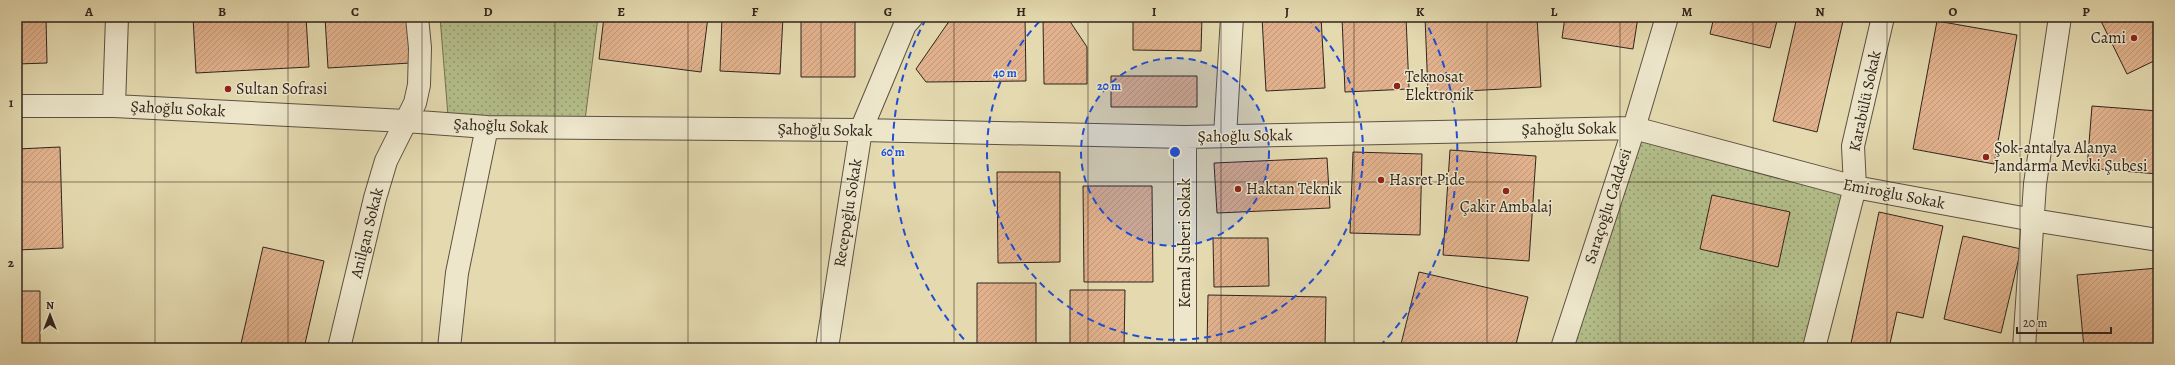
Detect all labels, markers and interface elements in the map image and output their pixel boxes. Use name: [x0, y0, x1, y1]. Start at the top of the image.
text: A: [84, 3, 94, 20]
text: B: [218, 3, 226, 20]
text: C: [351, 3, 359, 20]
text: D: [483, 3, 493, 20]
text: E: [617, 3, 625, 20]
text: F: [752, 3, 759, 20]
text: G: [884, 3, 892, 20]
text: H: [1016, 3, 1026, 20]
text: I: [1152, 3, 1157, 20]
text: J: [1285, 3, 1289, 20]
text: K: [1416, 3, 1425, 20]
text: L: [1551, 3, 1558, 20]
text: M: [1682, 3, 1693, 20]
text: N: [1815, 3, 1825, 20]
text: O: [1949, 3, 1958, 20]
text: P: [2082, 3, 2090, 20]
place label: Cami: [2091, 27, 2126, 49]
marker: Cami: [2129, 33, 2139, 43]
street label: Karabülü Sokak: [1844, 49, 1886, 153]
text: 40 m: [993, 65, 1017, 81]
place label: Teknosat Elektronik: [1405, 66, 1474, 106]
place label: Sultan Sofrasi: [236, 78, 328, 100]
text: 20 m: [1097, 78, 1121, 94]
marker: Teknosat Elektronik: [1392, 81, 1402, 91]
marker: Sultan Sofrasi: [223, 84, 233, 94]
text: 1: [9, 94, 14, 111]
street label: Şahoğlu Sokak: [130, 96, 226, 122]
street label: Şahoğlu Sokak: [453, 113, 549, 139]
street label: Şahoğlu Sokak: [1521, 117, 1617, 141]
street label: Şahoğlu Sokak: [777, 118, 873, 142]
street label: Şahoğlu Sokak: [1197, 124, 1293, 148]
place label: Şok-antalya Alanya Jandarma Mevki Şubesi: [1994, 137, 2148, 177]
text: 60 m: [881, 144, 905, 160]
centre of rings: [1168, 145, 1182, 159]
street label: Saraçoğlu Caddesi: [1579, 146, 1637, 266]
marker: Şok-antalya Alanya Jandarma Mevki Şubesi: [1981, 152, 1991, 162]
street label: Recepoğlu Sokak: [829, 157, 867, 269]
place label: Hasret Pide: [1389, 169, 1465, 191]
street label: Emiroğlu Sokak: [1841, 173, 1947, 215]
marker: Hasret Pide: [1376, 175, 1386, 185]
street label: Kemal Şuberi Sokak: [1174, 178, 1196, 308]
place label: Haktan Teknik: [1246, 178, 1342, 200]
marker: Haktan Teknik: [1233, 184, 1243, 194]
street label: Anilgan Sokak: [345, 185, 389, 282]
marker: Çakir Ambalaj: [1501, 186, 1511, 196]
place label: Çakir Ambalaj: [1460, 196, 1552, 218]
text: 2: [8, 254, 15, 271]
north arrow: [30, 295, 70, 335]
text: N: [46, 298, 54, 313]
scale bar: [2017, 309, 2111, 335]
text: 20 m: [2023, 315, 2047, 331]

